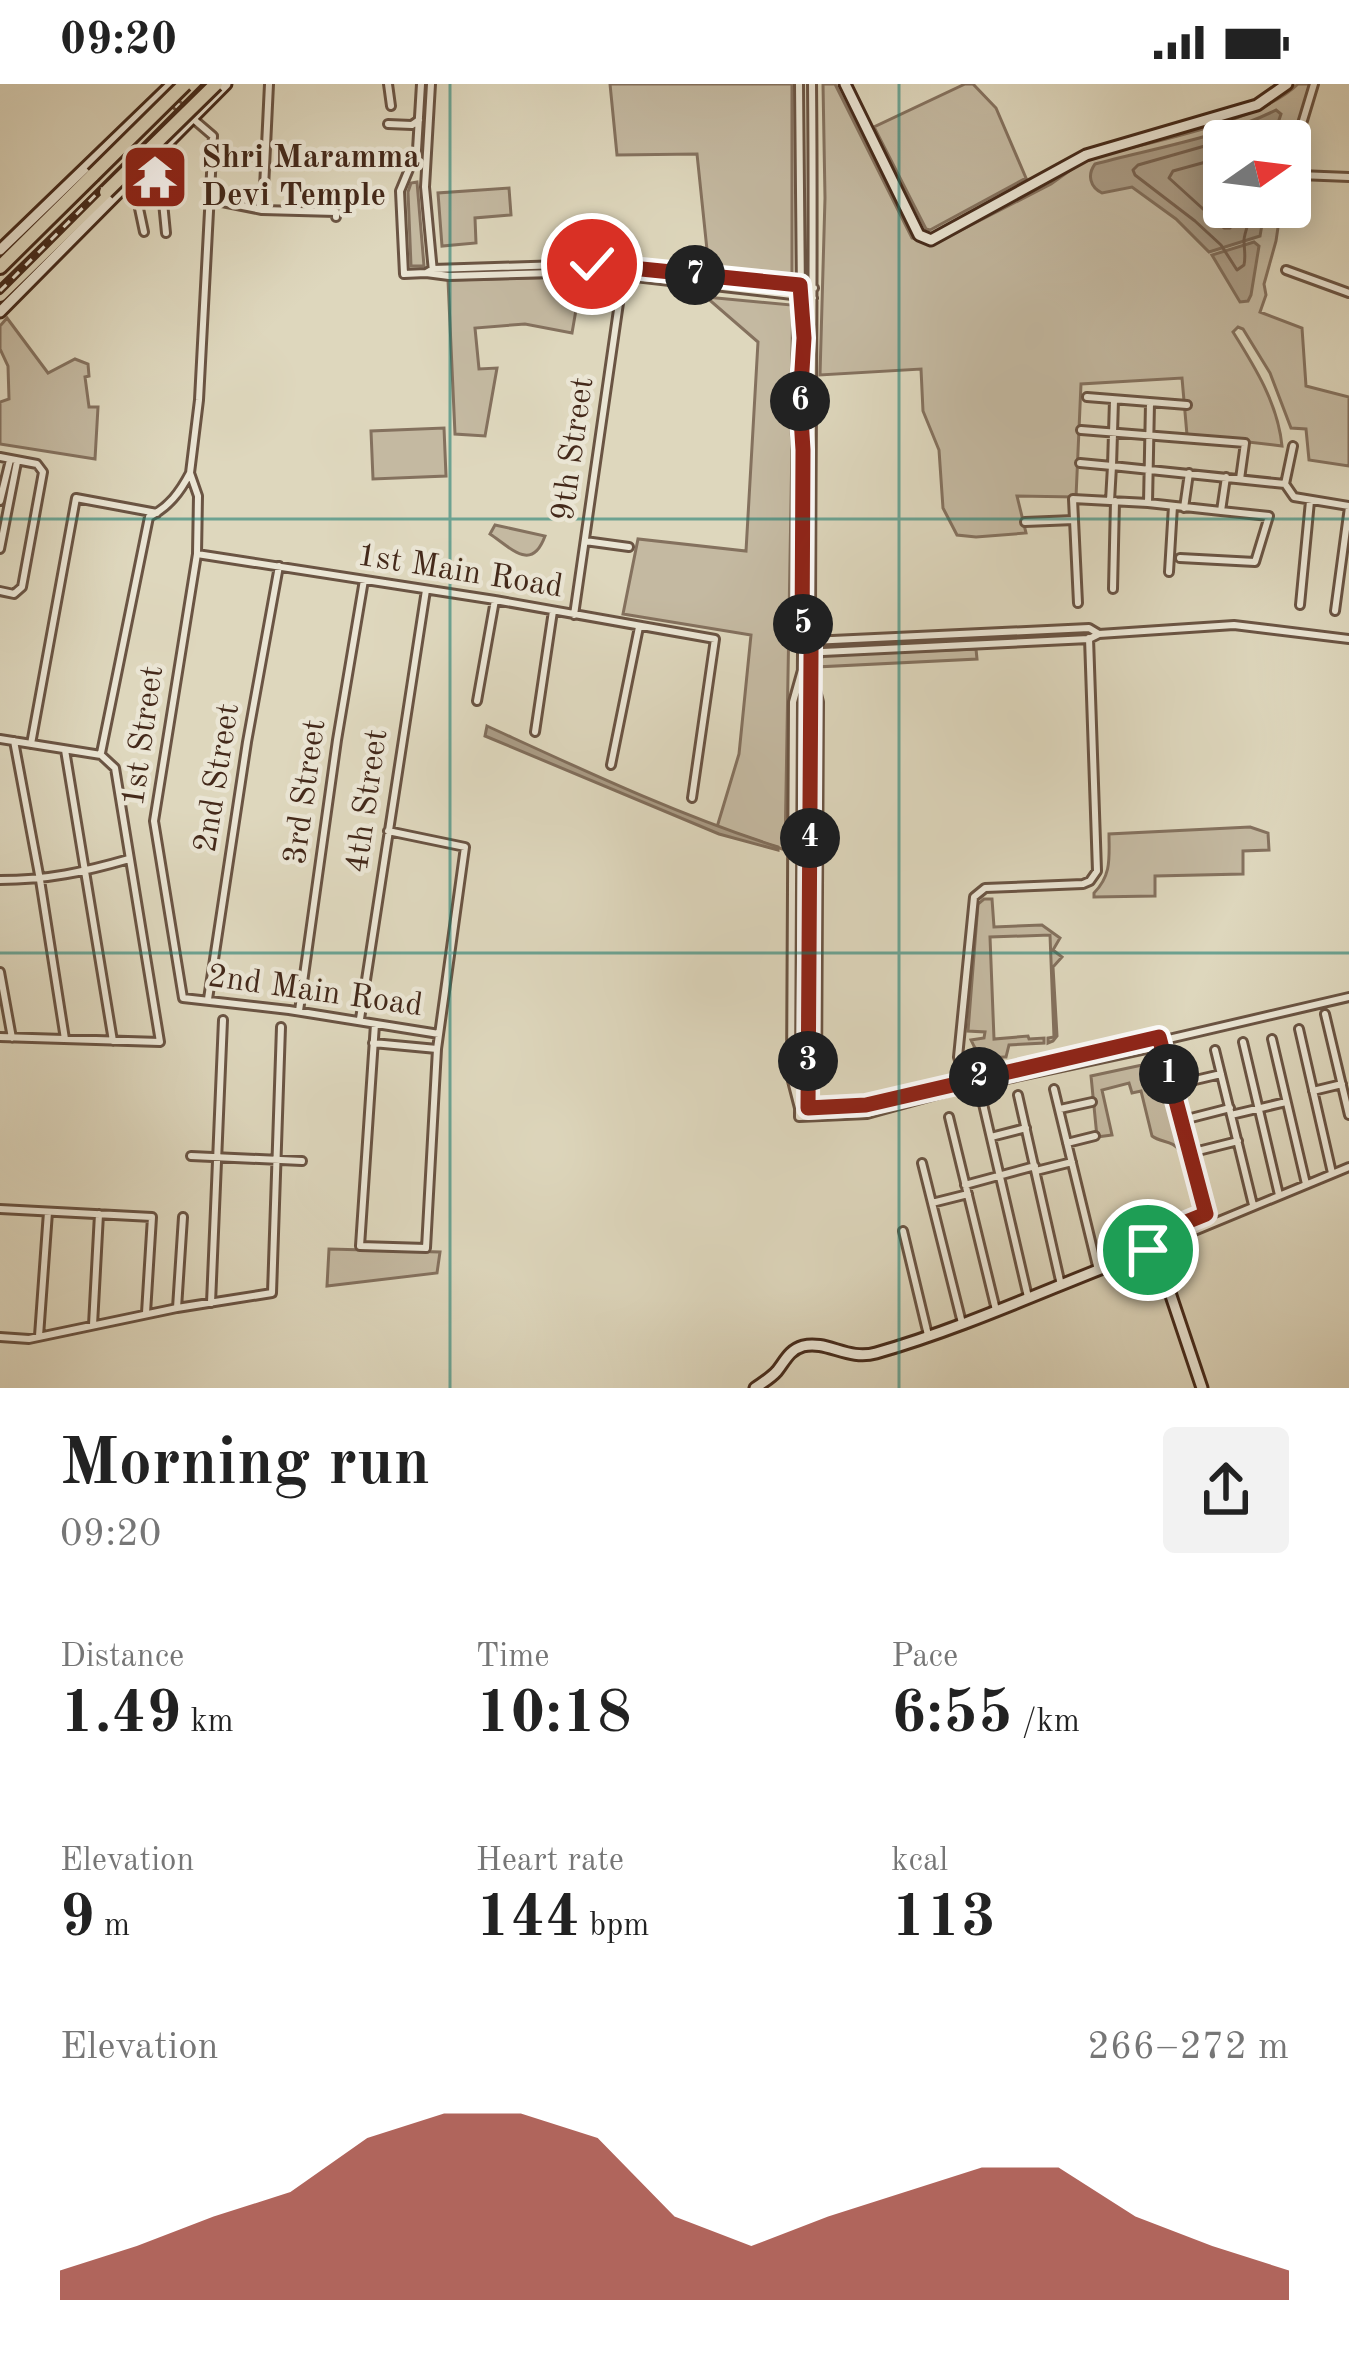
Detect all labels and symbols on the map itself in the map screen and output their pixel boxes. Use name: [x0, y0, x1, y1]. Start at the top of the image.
north arrow: [1203, 120, 1311, 228]
temple icon: Shri Maramma Devi Temple: [120, 142, 190, 212]
place label: Shri Maramma Devi Temple: [201, 142, 420, 213]
pin: [541, 213, 643, 315]
pin: 7: [665, 245, 725, 305]
pin: 6: [770, 371, 830, 431]
street label: 9th Street: [548, 375, 600, 523]
street label: 1st Main Road: [355, 539, 565, 605]
pin: 5: [773, 594, 833, 654]
street label: 1st Street: [118, 664, 170, 808]
street label: 2nd Street: [190, 701, 246, 855]
street label: 3rd Street: [279, 717, 333, 867]
street label: 4th Street: [342, 727, 394, 875]
pin: 4: [780, 808, 840, 868]
street label: 2nd Main Road: [205, 961, 425, 1023]
pin: 3: [778, 1031, 838, 1091]
pin: 1: [1139, 1044, 1199, 1104]
pin: 2: [949, 1047, 1009, 1107]
pin: [1097, 1199, 1199, 1301]

